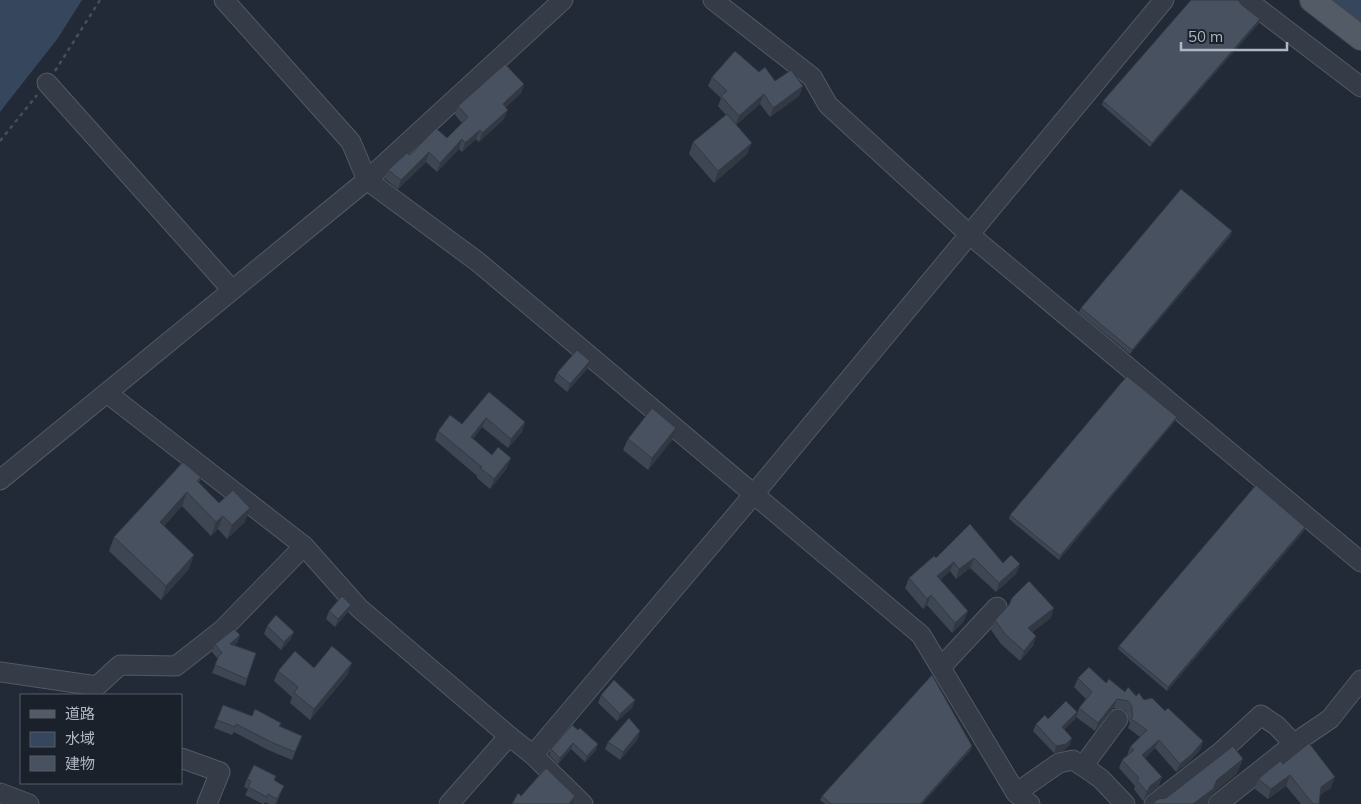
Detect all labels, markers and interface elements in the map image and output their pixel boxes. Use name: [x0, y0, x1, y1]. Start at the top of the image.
scale bar: [1181, 20, 1287, 52]
text: 50 m: [1188, 27, 1223, 46]
legend: [20, 694, 182, 784]
text: 道路: [65, 704, 95, 723]
text: 水域: [65, 729, 95, 748]
text: 建物: [65, 754, 95, 773]

